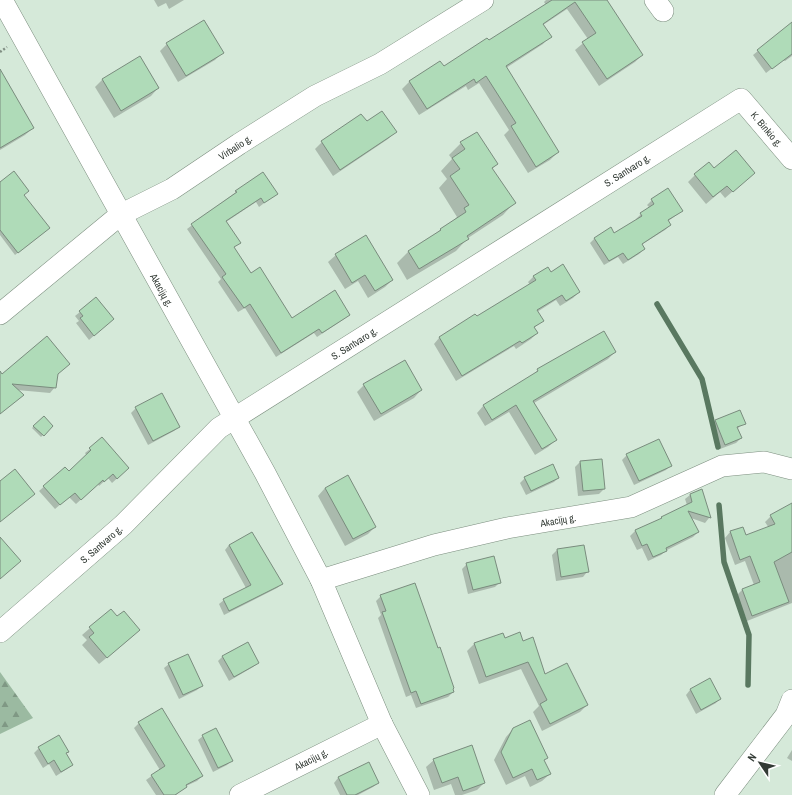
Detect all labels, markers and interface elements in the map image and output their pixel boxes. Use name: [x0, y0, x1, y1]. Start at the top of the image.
street label: K. Binkio g.: [748, 109, 785, 150]
street label: Virbalio g.: [216, 132, 254, 163]
street label: S. Santvaro g.: [602, 151, 653, 190]
street label: Akacijų g.: [147, 270, 176, 309]
street label: S. Santvaro g.: [329, 324, 380, 363]
street label: Akacijų g.: [538, 511, 577, 530]
street label: S. Santvaro g.: [77, 522, 125, 566]
north arrow: [740, 743, 780, 783]
street label: Akacijų g.: [291, 745, 330, 774]
text: N: [744, 751, 759, 764]

